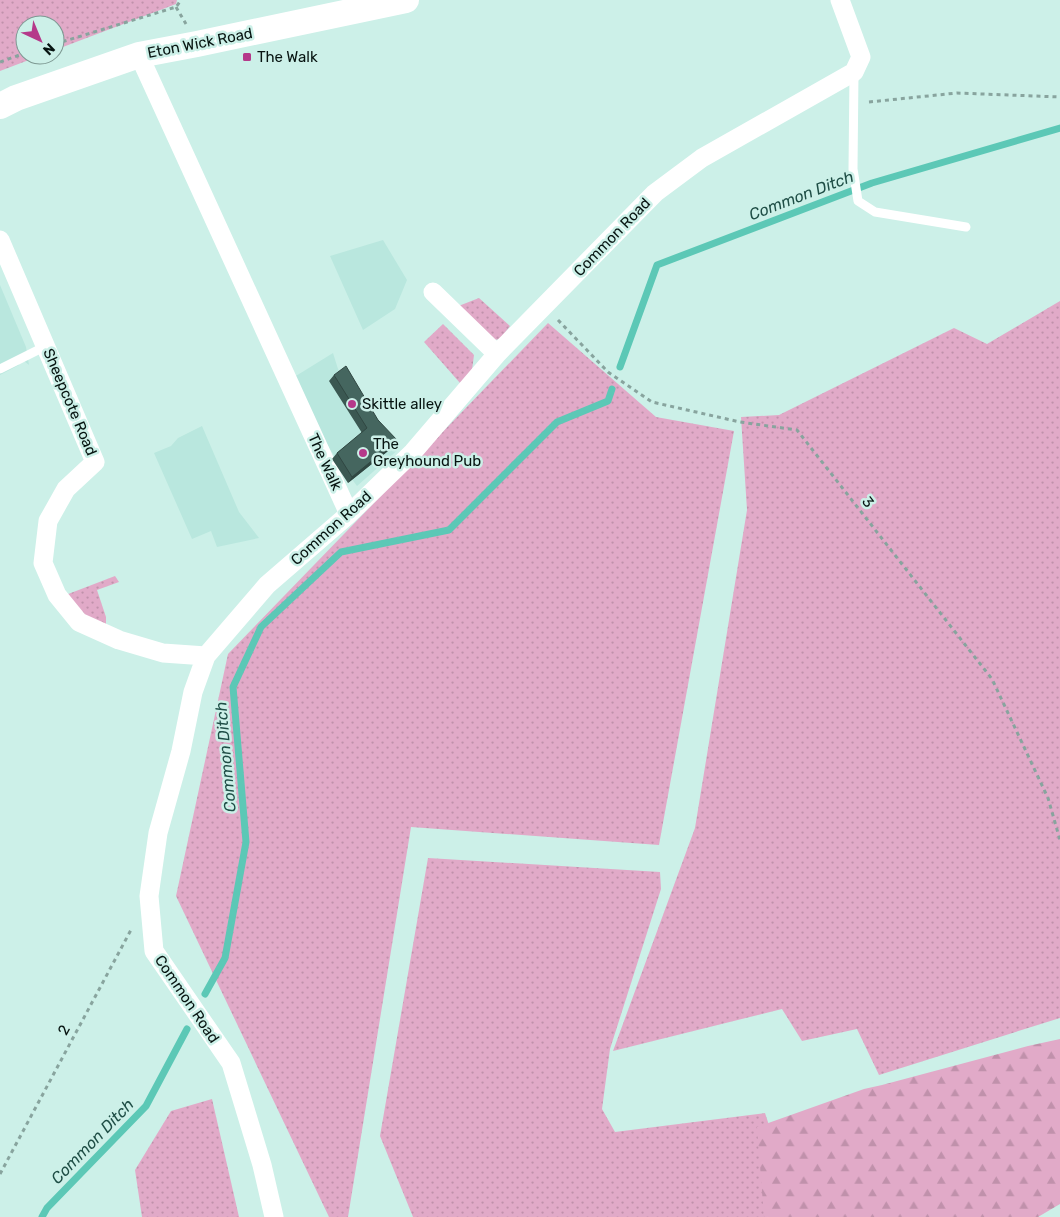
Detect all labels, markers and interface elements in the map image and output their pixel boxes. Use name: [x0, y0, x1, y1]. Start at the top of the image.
north arrow: [15, 15, 65, 65]
street label: Eton Wick Road: [146, 24, 254, 62]
text: N: [39, 39, 58, 59]
place label: The Walk: [257, 48, 318, 66]
marker: The Walk: [241, 51, 253, 63]
water label: Common Ditch: [746, 167, 856, 224]
street label: Common Road: [570, 194, 654, 280]
street label: Sheepcote Road: [39, 346, 101, 458]
place label: Skittle alley: [362, 395, 442, 413]
marker: Skittle alley: [346, 398, 358, 410]
street label: The Walk: [304, 431, 346, 494]
place label: The Greyhound Pub: [373, 435, 481, 470]
marker: The Greyhound Pub: [357, 447, 369, 459]
street label: Common Road: [287, 487, 375, 569]
street label: 3: [858, 493, 878, 511]
water label: Common Ditch: [211, 701, 240, 813]
street label: Common Road: [151, 952, 223, 1046]
street label: 2: [54, 1022, 74, 1038]
water label: Common Ditch: [47, 1095, 138, 1188]

